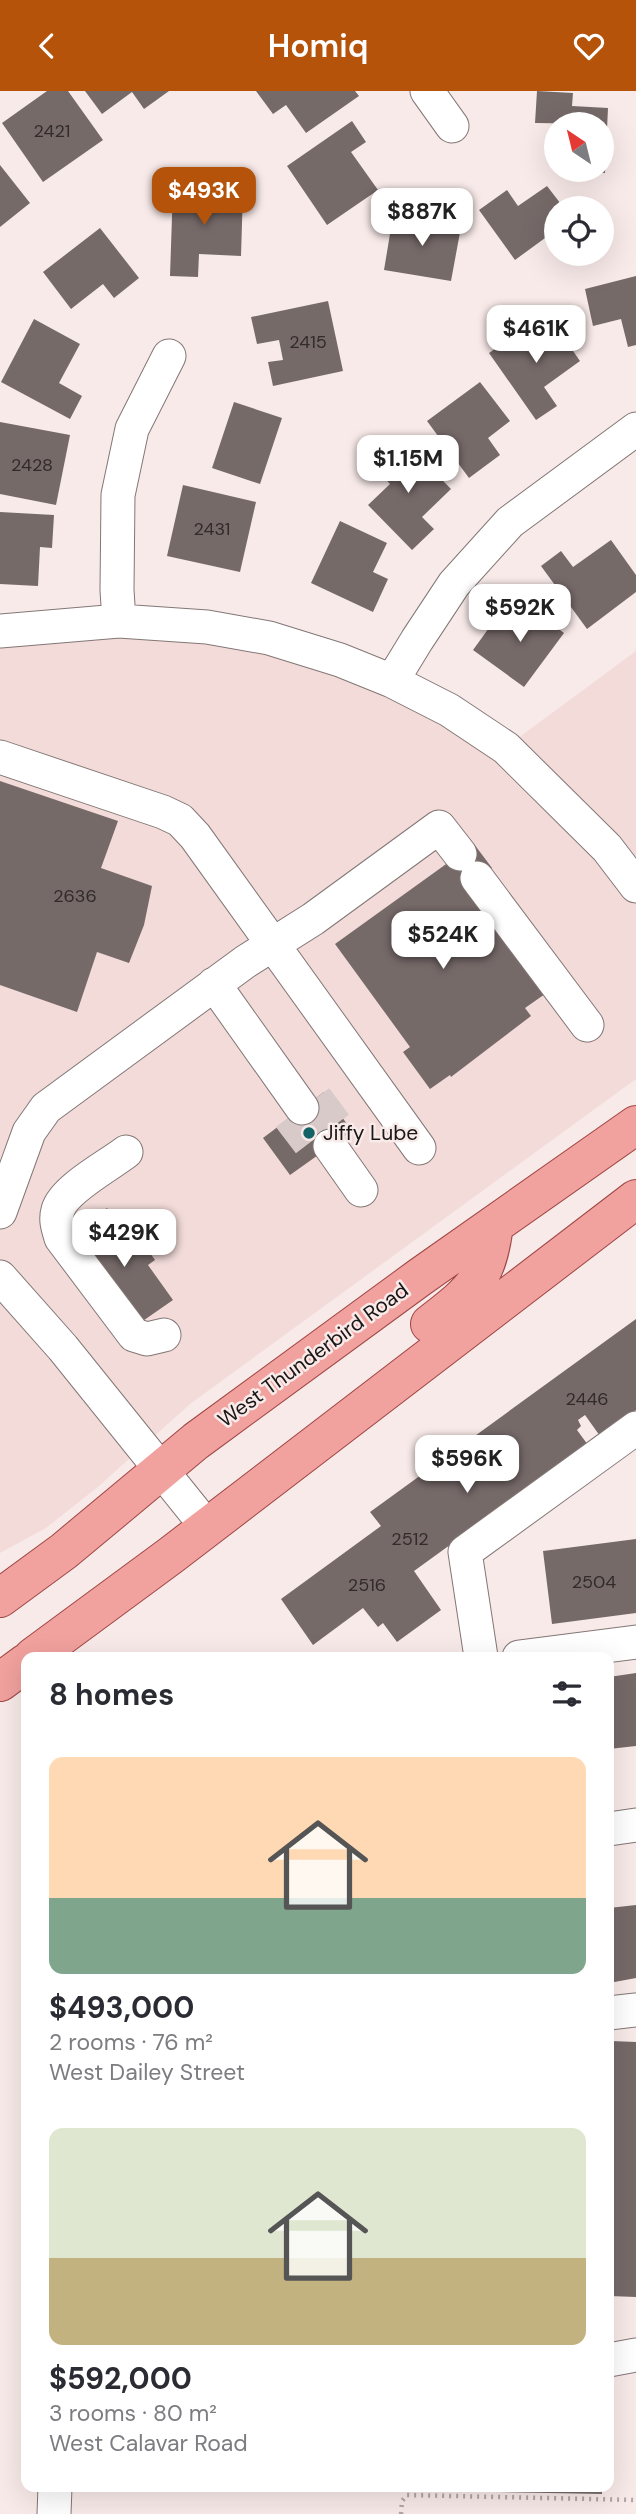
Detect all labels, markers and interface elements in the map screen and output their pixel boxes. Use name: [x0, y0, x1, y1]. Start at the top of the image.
text: Homiq: [268, 25, 368, 67]
icon: back: [28, 27, 66, 65]
icon: heart: [570, 27, 608, 65]
north arrow: [544, 112, 614, 182]
map controls: [544, 112, 614, 266]
house number: 2421: [34, 119, 70, 143]
pin: $493K: [155, 167, 253, 227]
text: $493K: [168, 175, 240, 205]
pin: $887K: [373, 188, 471, 248]
text: $887K: [387, 196, 457, 226]
button: locate: [544, 196, 614, 266]
pin: $461K: [487, 306, 585, 365]
text: $461K: [503, 313, 569, 343]
house number: 2415: [289, 330, 327, 354]
pin: $1.15M: [351, 435, 465, 495]
text: $1.15M: [373, 443, 443, 473]
house number: 2428: [11, 453, 53, 477]
house number: 2431: [194, 517, 230, 541]
pin: $592K: [471, 585, 569, 644]
text: $592K: [485, 592, 555, 622]
house number: 2636: [53, 884, 97, 908]
pin: $524K: [394, 911, 492, 971]
text: $524K: [407, 919, 479, 949]
place label: Jiffy Lube: [323, 1119, 418, 1147]
marker: Jiffy Lube: [301, 1125, 317, 1141]
pin: $429K: [75, 1209, 173, 1269]
text: $429K: [88, 1217, 160, 1247]
street label: West Thunderbird Road: [212, 1276, 414, 1434]
house number: 2446: [565, 1387, 609, 1411]
pin: $596K: [418, 1435, 516, 1495]
text: $596K: [431, 1443, 503, 1473]
house number: 2512: [391, 1527, 429, 1551]
house number: 2504: [572, 1570, 616, 1594]
house number: 2516: [348, 1573, 386, 1597]
text: 8 homes: [49, 1675, 174, 1714]
icon: filters: [548, 1675, 586, 1713]
icon: home: [255, 1802, 381, 1928]
text: $493,000: [49, 1988, 194, 2027]
text: 2 rooms · 76 m²: [49, 2027, 213, 2057]
text: West Dailey Street: [49, 2057, 245, 2087]
icon: home: [255, 2173, 381, 2299]
text: $592,000: [49, 2359, 192, 2398]
text: 3 rooms · 80 m²: [49, 2398, 217, 2428]
text: West Calavar Road: [49, 2428, 248, 2458]

